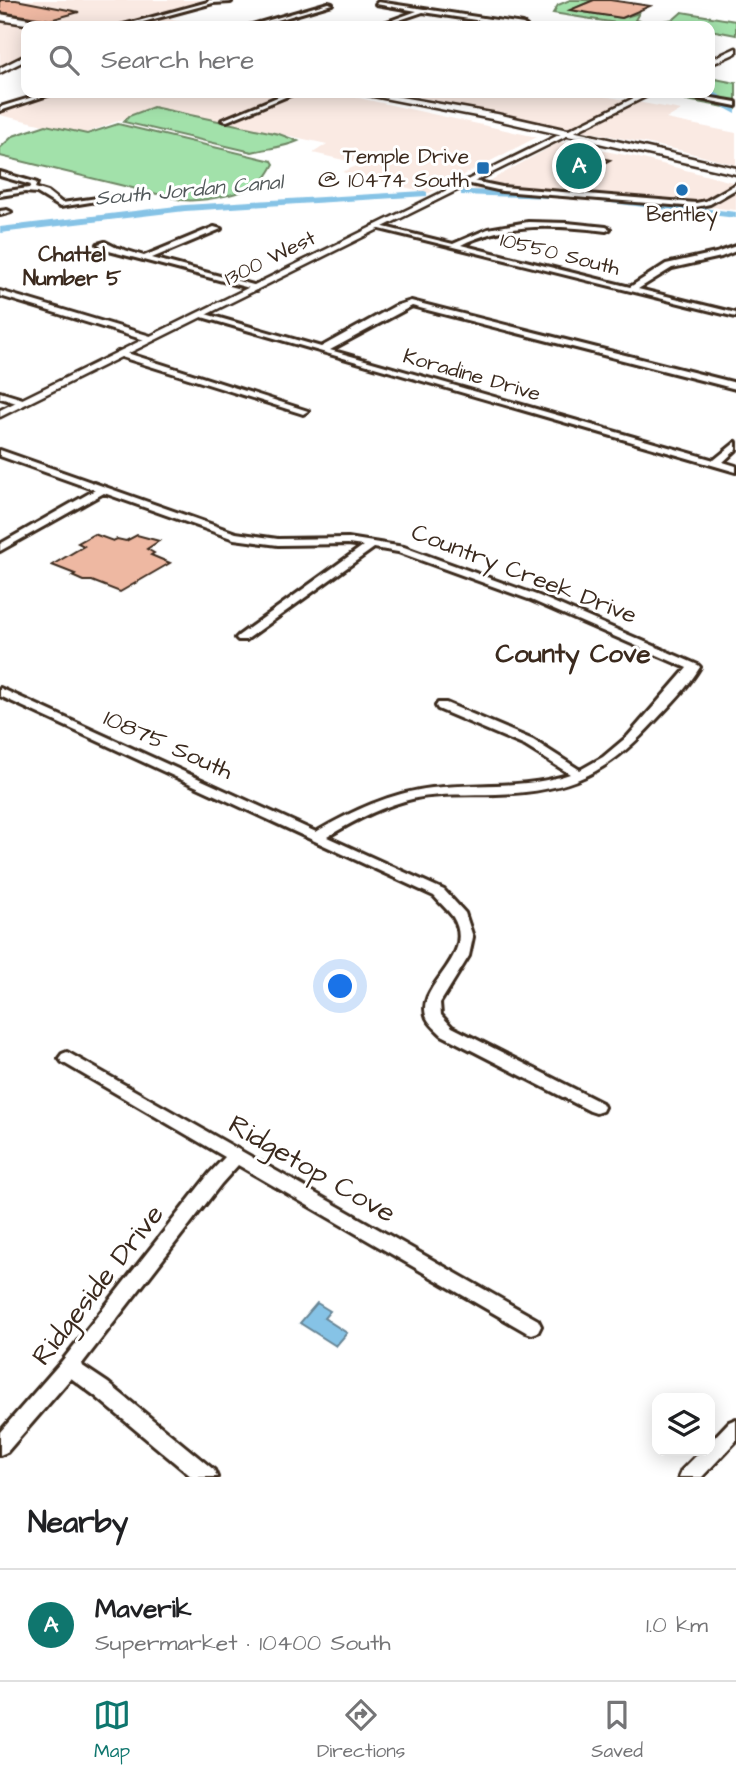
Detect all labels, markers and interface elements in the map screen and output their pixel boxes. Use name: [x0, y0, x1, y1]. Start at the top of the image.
search box: [21, 21, 715, 98]
icon: search: [45, 41, 83, 79]
text: Search here: [101, 42, 254, 78]
pin: A: [556, 140, 602, 192]
place label: Temple Drive @ 10474 South: [318, 142, 470, 195]
marker: Temple Drive @ 10474 South: [475, 160, 491, 176]
water label: South Jordan Canal: [94, 167, 287, 213]
marker: Bentley: [674, 182, 690, 198]
place label: Bentley: [646, 200, 718, 231]
street label: 1300 West: [219, 223, 321, 293]
street label: 10550 South: [497, 225, 623, 283]
district label: Chattel Number 5: [23, 240, 122, 293]
street label: Koradine Drive: [400, 342, 544, 408]
street label: Country Creek Drive: [406, 515, 642, 634]
district label: County Cove: [495, 636, 651, 675]
street label: 10875 South: [98, 701, 238, 789]
your location: [323, 969, 357, 1003]
street label: Ridgetop Cove: [221, 1105, 403, 1234]
street label: Ridgeside Drive: [23, 1196, 174, 1374]
map controls: [652, 1393, 715, 1456]
button: layers: [652, 1393, 715, 1456]
text: Nearby: [28, 1502, 128, 1544]
text: Maverik: [95, 1591, 192, 1627]
text: A: [44, 1609, 58, 1641]
text: 1.0 km: [646, 1609, 708, 1641]
text: Supermarket · 10400 South: [95, 1627, 391, 1659]
tab: Map: [93, 1696, 131, 1765]
tab: Directions: [317, 1696, 405, 1765]
tab: Saved: [591, 1696, 643, 1765]

